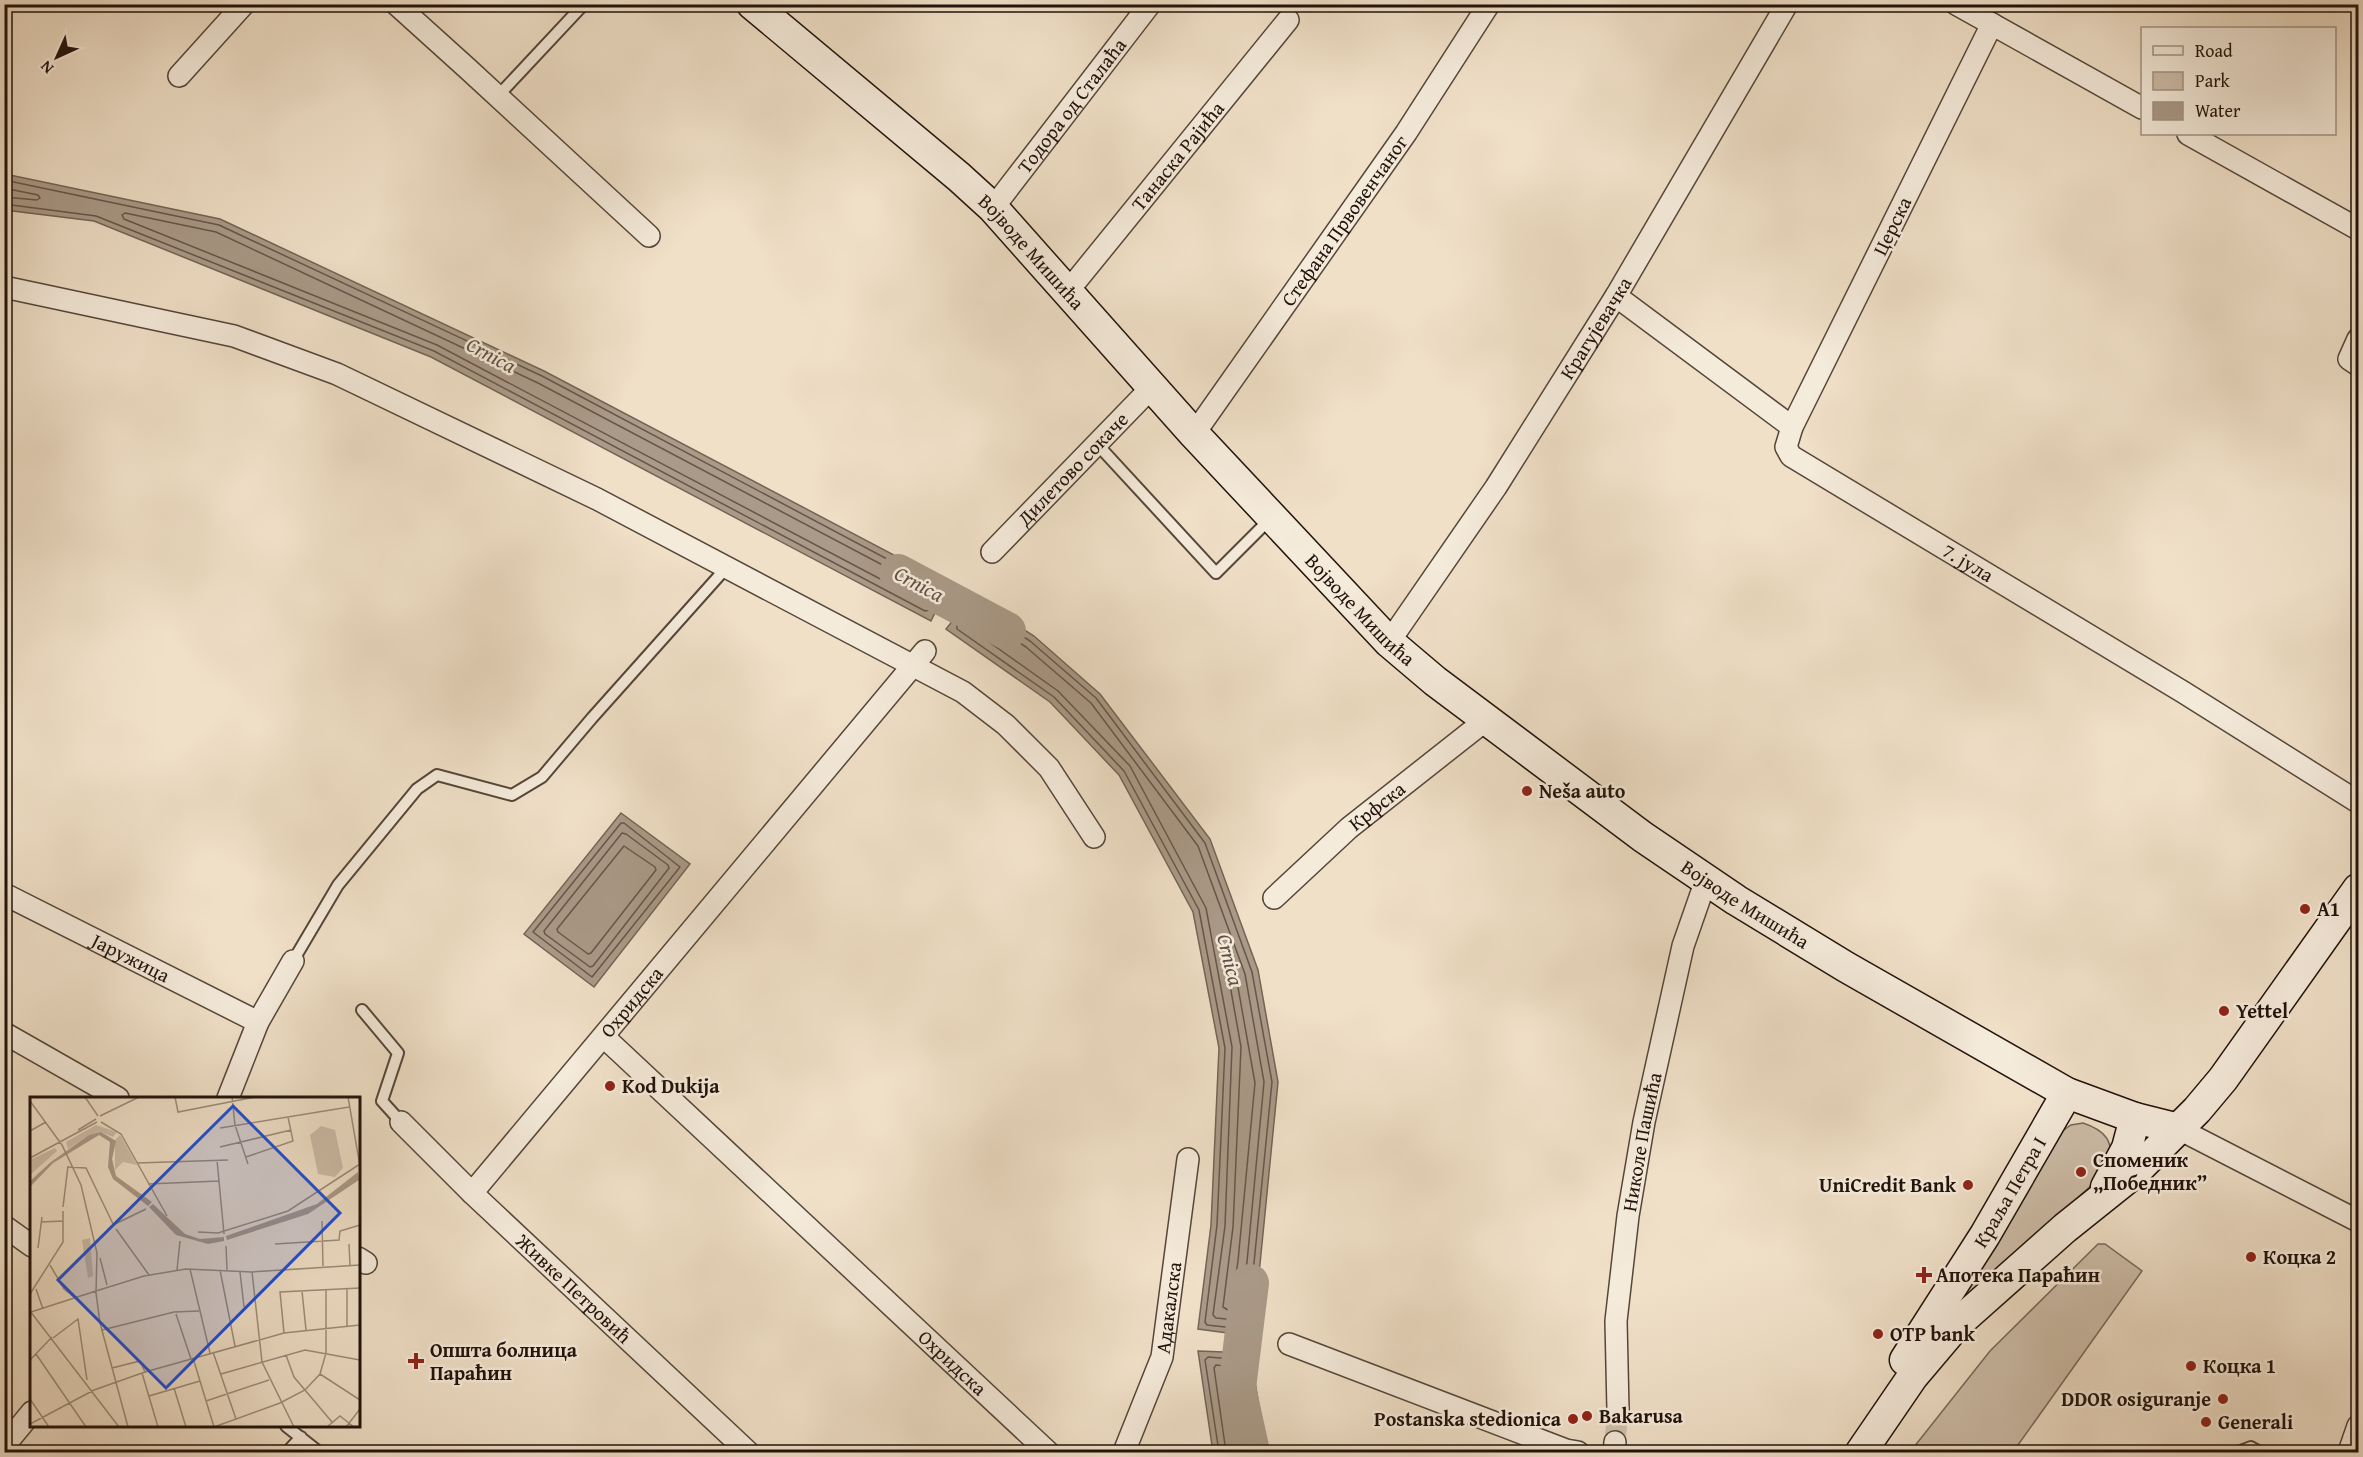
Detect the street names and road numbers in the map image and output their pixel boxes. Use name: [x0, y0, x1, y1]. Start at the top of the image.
street label: Тодора од Сталаћа: [1010, 31, 1133, 179]
street label: Танаска Рајића: [1124, 94, 1231, 217]
street label: Стефана Првовенчаног: [1273, 128, 1415, 312]
street label: Војводе Мишића: [972, 187, 1092, 316]
street label: Церска: [1865, 191, 1918, 260]
street label: Крагујевачка: [1552, 271, 1638, 385]
street label: Дилетово сокаче: [1010, 405, 1135, 533]
street label: 7. јула: [1937, 536, 2000, 589]
street label: Војводе Мишића: [1299, 546, 1422, 672]
street label: Крфска: [1342, 774, 1412, 837]
street label: Војводе Мишића: [1676, 852, 1816, 956]
street label: Јаружица: [84, 924, 176, 990]
street label: Охридска: [593, 959, 670, 1043]
street label: Николе Пашића: [1614, 1069, 1669, 1214]
street label: Краља Петра I: [1966, 1131, 2053, 1253]
street label: Живке Петровић: [509, 1226, 639, 1350]
street label: Адакалска: [1148, 1259, 1188, 1355]
street label: Охридска: [912, 1323, 994, 1402]

